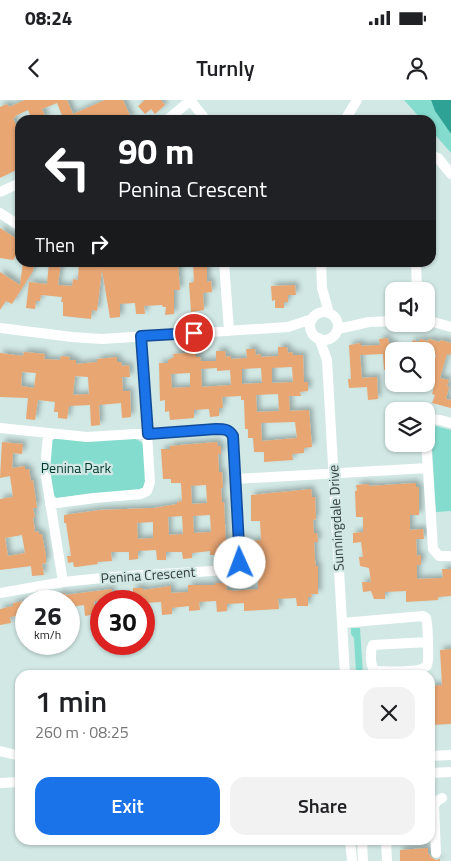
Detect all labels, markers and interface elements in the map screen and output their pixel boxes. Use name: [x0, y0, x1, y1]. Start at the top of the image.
text: 08:24: [25, 3, 72, 32]
text: Turnly: [196, 51, 255, 85]
icon: back: [20, 54, 48, 82]
icon: person: [403, 54, 431, 82]
text: 90 m: [118, 124, 194, 178]
icon: left: [35, 135, 100, 200]
text: Penina Crescent: [118, 172, 267, 206]
text: Then: [35, 230, 75, 259]
icon: right: [85, 230, 113, 258]
map controls: [385, 282, 435, 452]
button: sound: [385, 282, 435, 332]
pin: [173, 312, 215, 354]
icon: arrive: [180, 319, 208, 347]
button: search: [385, 342, 435, 392]
button: layers: [385, 402, 435, 452]
park label: Penina Park: [41, 457, 111, 478]
street label: Sunningdale Drive: [322, 464, 349, 572]
position arrow: [213, 536, 265, 588]
street label: Penina Crescent: [100, 561, 196, 588]
speed limit sign: 30: [90, 590, 155, 655]
text: 26: [33, 597, 62, 635]
text: km/h: [34, 625, 61, 644]
text: 1 min: [35, 678, 107, 724]
button: close: [363, 687, 415, 739]
text: 260 m · 08:25: [35, 720, 129, 744]
button: Exit: [35, 777, 220, 835]
button: Share: [230, 777, 415, 835]

